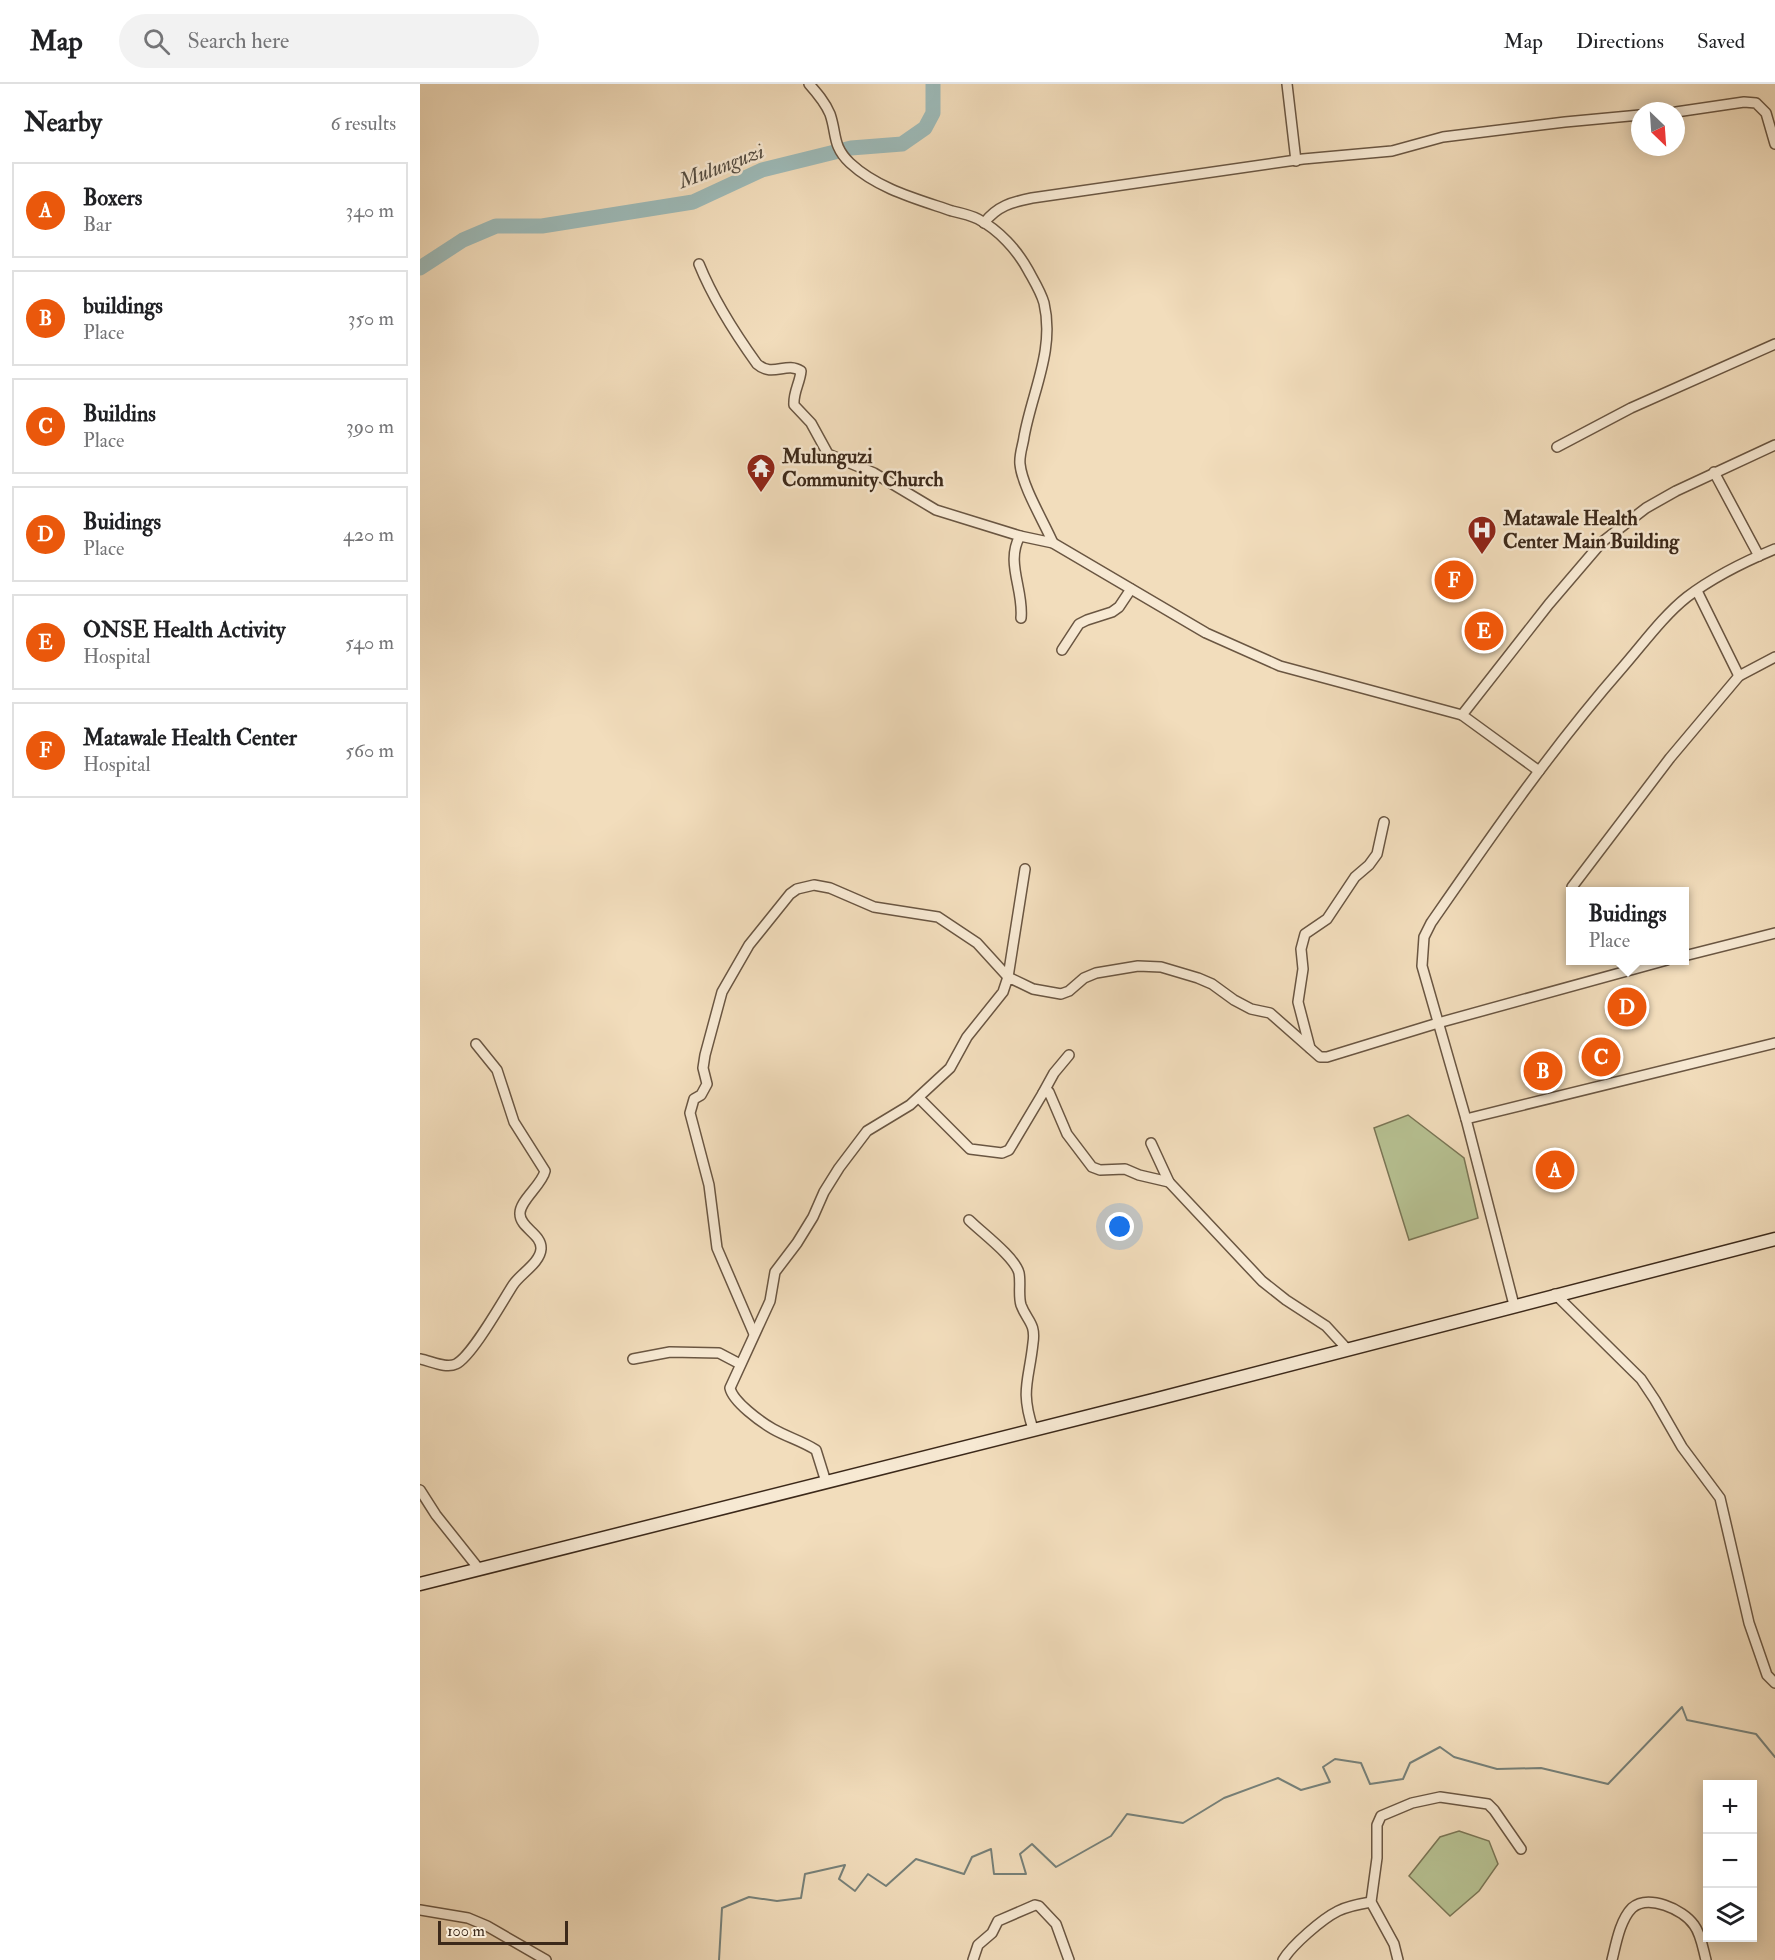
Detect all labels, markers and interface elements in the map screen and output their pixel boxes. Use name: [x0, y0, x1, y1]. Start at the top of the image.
search box: [119, 14, 539, 68]
text: Map: [30, 24, 83, 59]
icon: search: [140, 25, 173, 58]
text: Search here: [188, 27, 289, 55]
text: Map: [1503, 28, 1543, 55]
text: Directions: [1576, 28, 1664, 55]
text: Saved: [1697, 28, 1745, 55]
north arrow: [1631, 102, 1685, 156]
text: Nearby: [24, 107, 102, 139]
text: 6 results: [330, 111, 396, 136]
water label: Mulunguzi: [673, 138, 768, 196]
text: Boxers: [83, 184, 142, 212]
text: A: [39, 198, 52, 223]
text: 340 m: [346, 198, 394, 223]
text: Bar: [83, 212, 112, 237]
text: buildings: [83, 292, 163, 320]
text: B: [39, 306, 52, 331]
text: 350 m: [348, 306, 394, 331]
text: Place: [83, 320, 124, 345]
text: Buildins: [83, 400, 156, 428]
text: C: [38, 414, 53, 439]
text: 390 m: [346, 414, 394, 439]
text: Place: [83, 428, 124, 453]
place label: Mulunguzi Community Church: [781, 444, 944, 493]
temple icon: Mulunguzi Community Church: [745, 452, 777, 494]
place label: Matawale Health Center Main Building: [1502, 506, 1680, 555]
text: Buidings: [83, 508, 161, 536]
hospital icon: Matawale Health Center Main Building: [1466, 514, 1498, 556]
text: D: [37, 522, 54, 547]
text: 420 m: [343, 522, 394, 547]
text: Place: [83, 536, 124, 561]
pin: F: [1434, 558, 1474, 602]
pin: E: [1464, 608, 1504, 654]
text: ONSE Health Activity: [83, 616, 286, 644]
text: E: [38, 630, 53, 655]
text: 540 m: [345, 630, 394, 655]
text: Hospital: [83, 644, 151, 669]
text: Matawale Health Center: [83, 724, 297, 752]
text: F: [39, 738, 52, 763]
text: 560 m: [345, 738, 394, 763]
text: Hospital: [83, 752, 151, 777]
popup: [1566, 887, 1689, 965]
text: Buidings: [1589, 900, 1666, 928]
text: Place: [1589, 928, 1630, 953]
pin: D: [1608, 984, 1646, 1030]
pin: C: [1582, 1034, 1620, 1080]
pin: B: [1524, 1048, 1562, 1094]
pin: A: [1536, 1148, 1574, 1192]
your location: [1105, 1212, 1134, 1241]
map controls: [1703, 1780, 1757, 1942]
button: +: [1703, 1780, 1757, 1834]
button: −: [1703, 1834, 1757, 1888]
button: layers: [1703, 1888, 1757, 1942]
scale bar: [438, 1918, 568, 1946]
text: 100 m: [447, 1921, 485, 1941]

